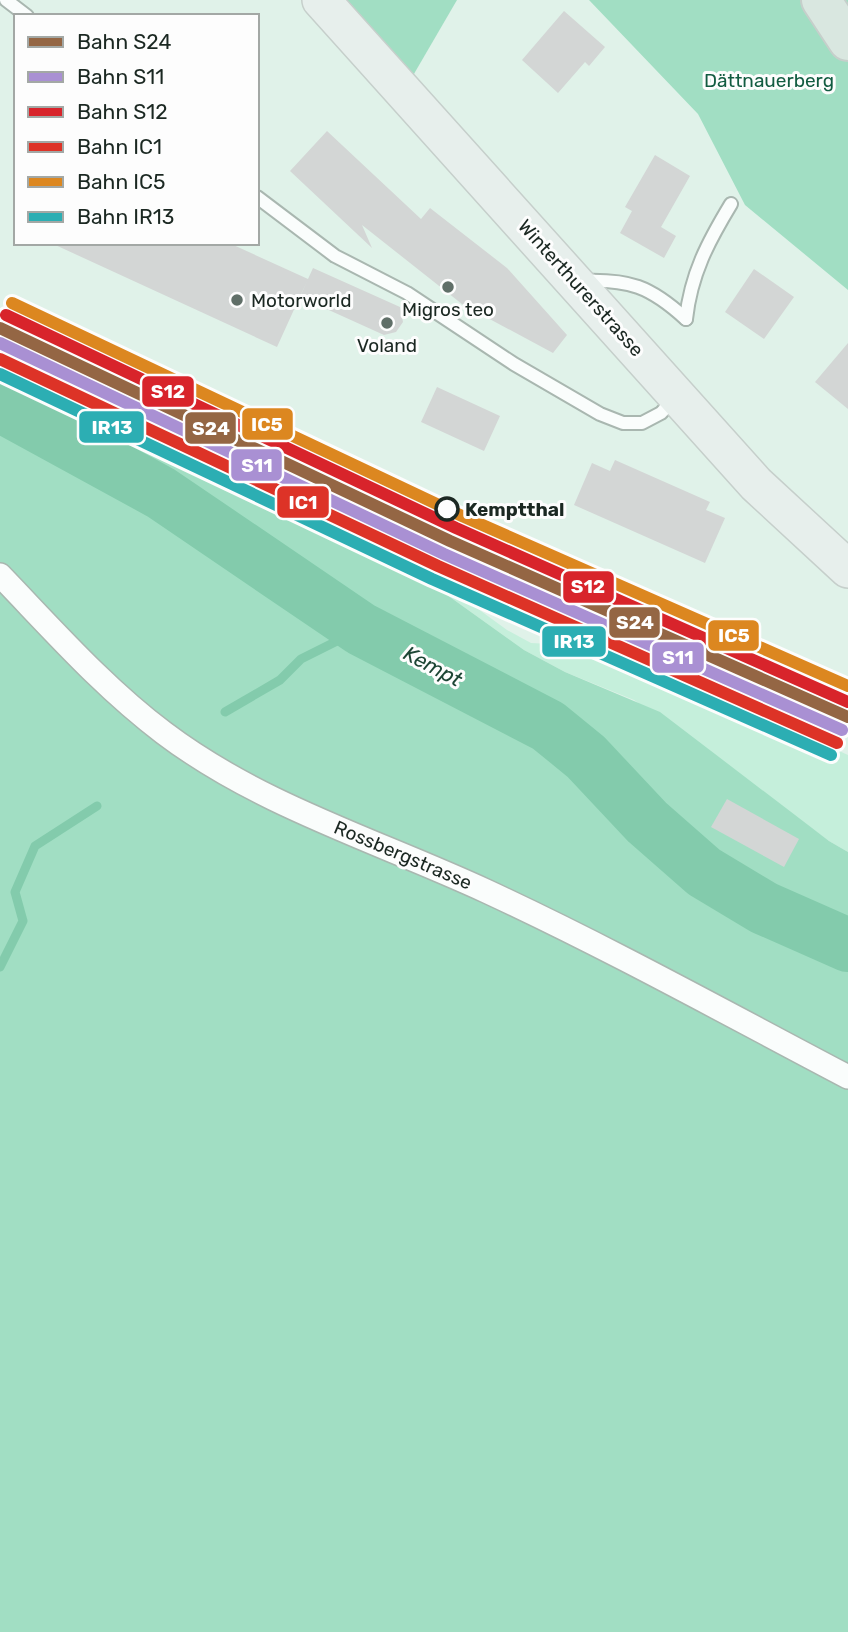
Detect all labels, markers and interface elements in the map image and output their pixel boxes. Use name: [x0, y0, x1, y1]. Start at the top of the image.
legend: [14, 14, 259, 245]
text: Bahn S24: [77, 29, 172, 54]
text: Bahn S11: [77, 64, 164, 89]
park label: Dättnauerberg: [704, 69, 834, 92]
text: Bahn S12: [77, 99, 168, 124]
text: Bahn IC1: [77, 134, 162, 159]
text: Bahn IC5: [77, 169, 165, 194]
text: Bahn IR13: [77, 204, 174, 229]
street label: Winterthurerstrasse: [513, 215, 649, 361]
marker: Migros teo: [440, 279, 456, 295]
place label: Motorworld: [251, 289, 351, 312]
marker: Motorworld: [229, 292, 245, 308]
place label: Migros teo: [402, 298, 494, 321]
marker: Voland: [379, 315, 395, 331]
place label: Voland: [357, 334, 417, 357]
line badge: S12: [141, 375, 195, 408]
text: S12: [151, 380, 185, 403]
line badge: IC5: [241, 407, 294, 441]
line badge: IR13: [78, 410, 145, 444]
line badge: S24: [184, 411, 237, 445]
text: IC5: [251, 413, 283, 436]
text: IR13: [91, 416, 133, 439]
text: S24: [192, 417, 230, 440]
line badge: S11: [230, 448, 283, 482]
text: S11: [241, 454, 273, 477]
line badge: IC1: [276, 485, 330, 519]
text: IC1: [289, 491, 317, 514]
marker: Kemptthal: [435, 497, 459, 521]
place label: Kemptthal: [465, 498, 564, 521]
line badge: S12: [562, 570, 615, 604]
text: S12: [571, 575, 605, 598]
line badge: S24: [608, 606, 661, 639]
text: S24: [616, 611, 654, 634]
line badge: IC5: [707, 619, 760, 652]
text: IC5: [718, 624, 750, 647]
line badge: IR13: [541, 625, 607, 658]
text: IR13: [553, 630, 595, 653]
water label: Kempt: [400, 640, 467, 692]
line badge: S11: [651, 641, 705, 674]
text: S11: [662, 646, 694, 669]
street label: Rossbergstrasse: [331, 816, 475, 894]

